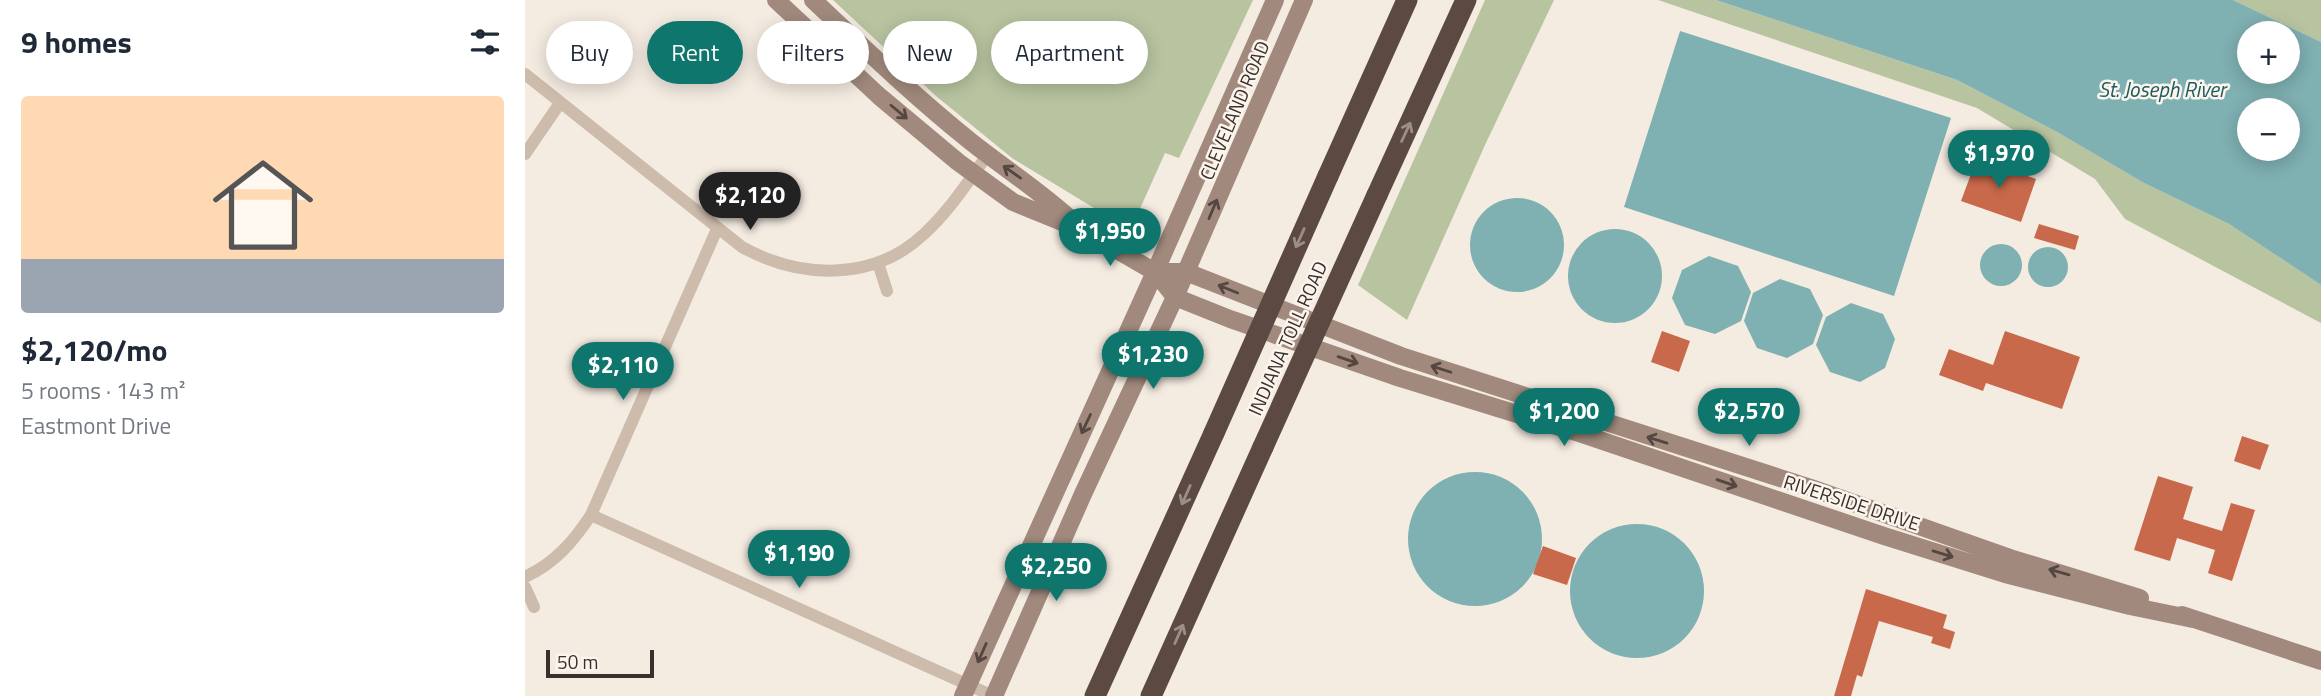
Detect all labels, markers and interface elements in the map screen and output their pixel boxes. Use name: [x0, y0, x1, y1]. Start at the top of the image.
text: 9 homes: [21, 19, 132, 65]
chip: Buy: [546, 21, 633, 84]
chip: Rent: [647, 21, 743, 84]
chip: Filters: [757, 21, 869, 84]
chip: New: [883, 21, 977, 84]
chip: Apartment: [991, 21, 1148, 84]
map controls: [2237, 21, 2300, 161]
button: +: [2237, 21, 2300, 84]
icon: filters: [466, 23, 504, 61]
street label: CLEVELAND ROAD: [1192, 36, 1276, 184]
water label: St. Joseph River: [2098, 73, 2228, 105]
button: −: [2237, 98, 2300, 161]
one-way arrow: [889, 104, 907, 120]
one-way arrow: [1400, 122, 1413, 144]
pin: $1,970: [1942, 130, 2056, 190]
text: $1,970: [1964, 135, 2034, 170]
icon: home: [200, 142, 326, 268]
one-way arrow: [1003, 165, 1022, 179]
pin: $2,120: [693, 173, 807, 232]
text: $2,120: [715, 177, 785, 212]
one-way arrow: [1208, 199, 1221, 221]
pin: $1,950: [1053, 208, 1167, 268]
text: $1,950: [1075, 213, 1145, 248]
one-way arrow: [1293, 227, 1306, 248]
street label: INDIANA TOLL ROAD: [1240, 256, 1334, 420]
one-way arrow: [1217, 282, 1239, 295]
text: $2,120/mo: [21, 327, 167, 373]
pin: $1,230: [1096, 332, 1210, 391]
text: $1,230: [1118, 336, 1188, 371]
pin: $2,110: [566, 342, 680, 402]
text: $2,110: [588, 347, 658, 382]
one-way arrow: [1336, 355, 1358, 367]
one-way arrow: [1430, 362, 1452, 374]
text: 5 rooms · 143 m²: [21, 373, 185, 408]
pin: $1,200: [1507, 388, 1621, 448]
pin: $2,570: [1692, 388, 1806, 448]
text: $1,200: [1529, 393, 1599, 428]
text: $2,570: [1714, 393, 1784, 428]
text: Eastmont Drive: [21, 408, 171, 443]
one-way arrow: [1079, 413, 1092, 434]
one-way arrow: [1646, 432, 1668, 445]
street label: RIVERSIDE DRIVE: [1780, 466, 1924, 538]
one-way arrow: [1716, 478, 1738, 490]
one-way arrow: [1179, 484, 1192, 505]
pin: $1,190: [742, 530, 856, 590]
text: $1,190: [764, 535, 834, 570]
pin: $2,250: [999, 544, 1113, 603]
text: $2,250: [1021, 548, 1091, 583]
one-way arrow: [1932, 549, 1954, 562]
one-way arrow: [2048, 565, 2071, 578]
one-way arrow: [1173, 624, 1186, 645]
one-way arrow: [975, 642, 988, 663]
scale bar: [546, 647, 655, 679]
text: 50 m: [557, 647, 598, 676]

